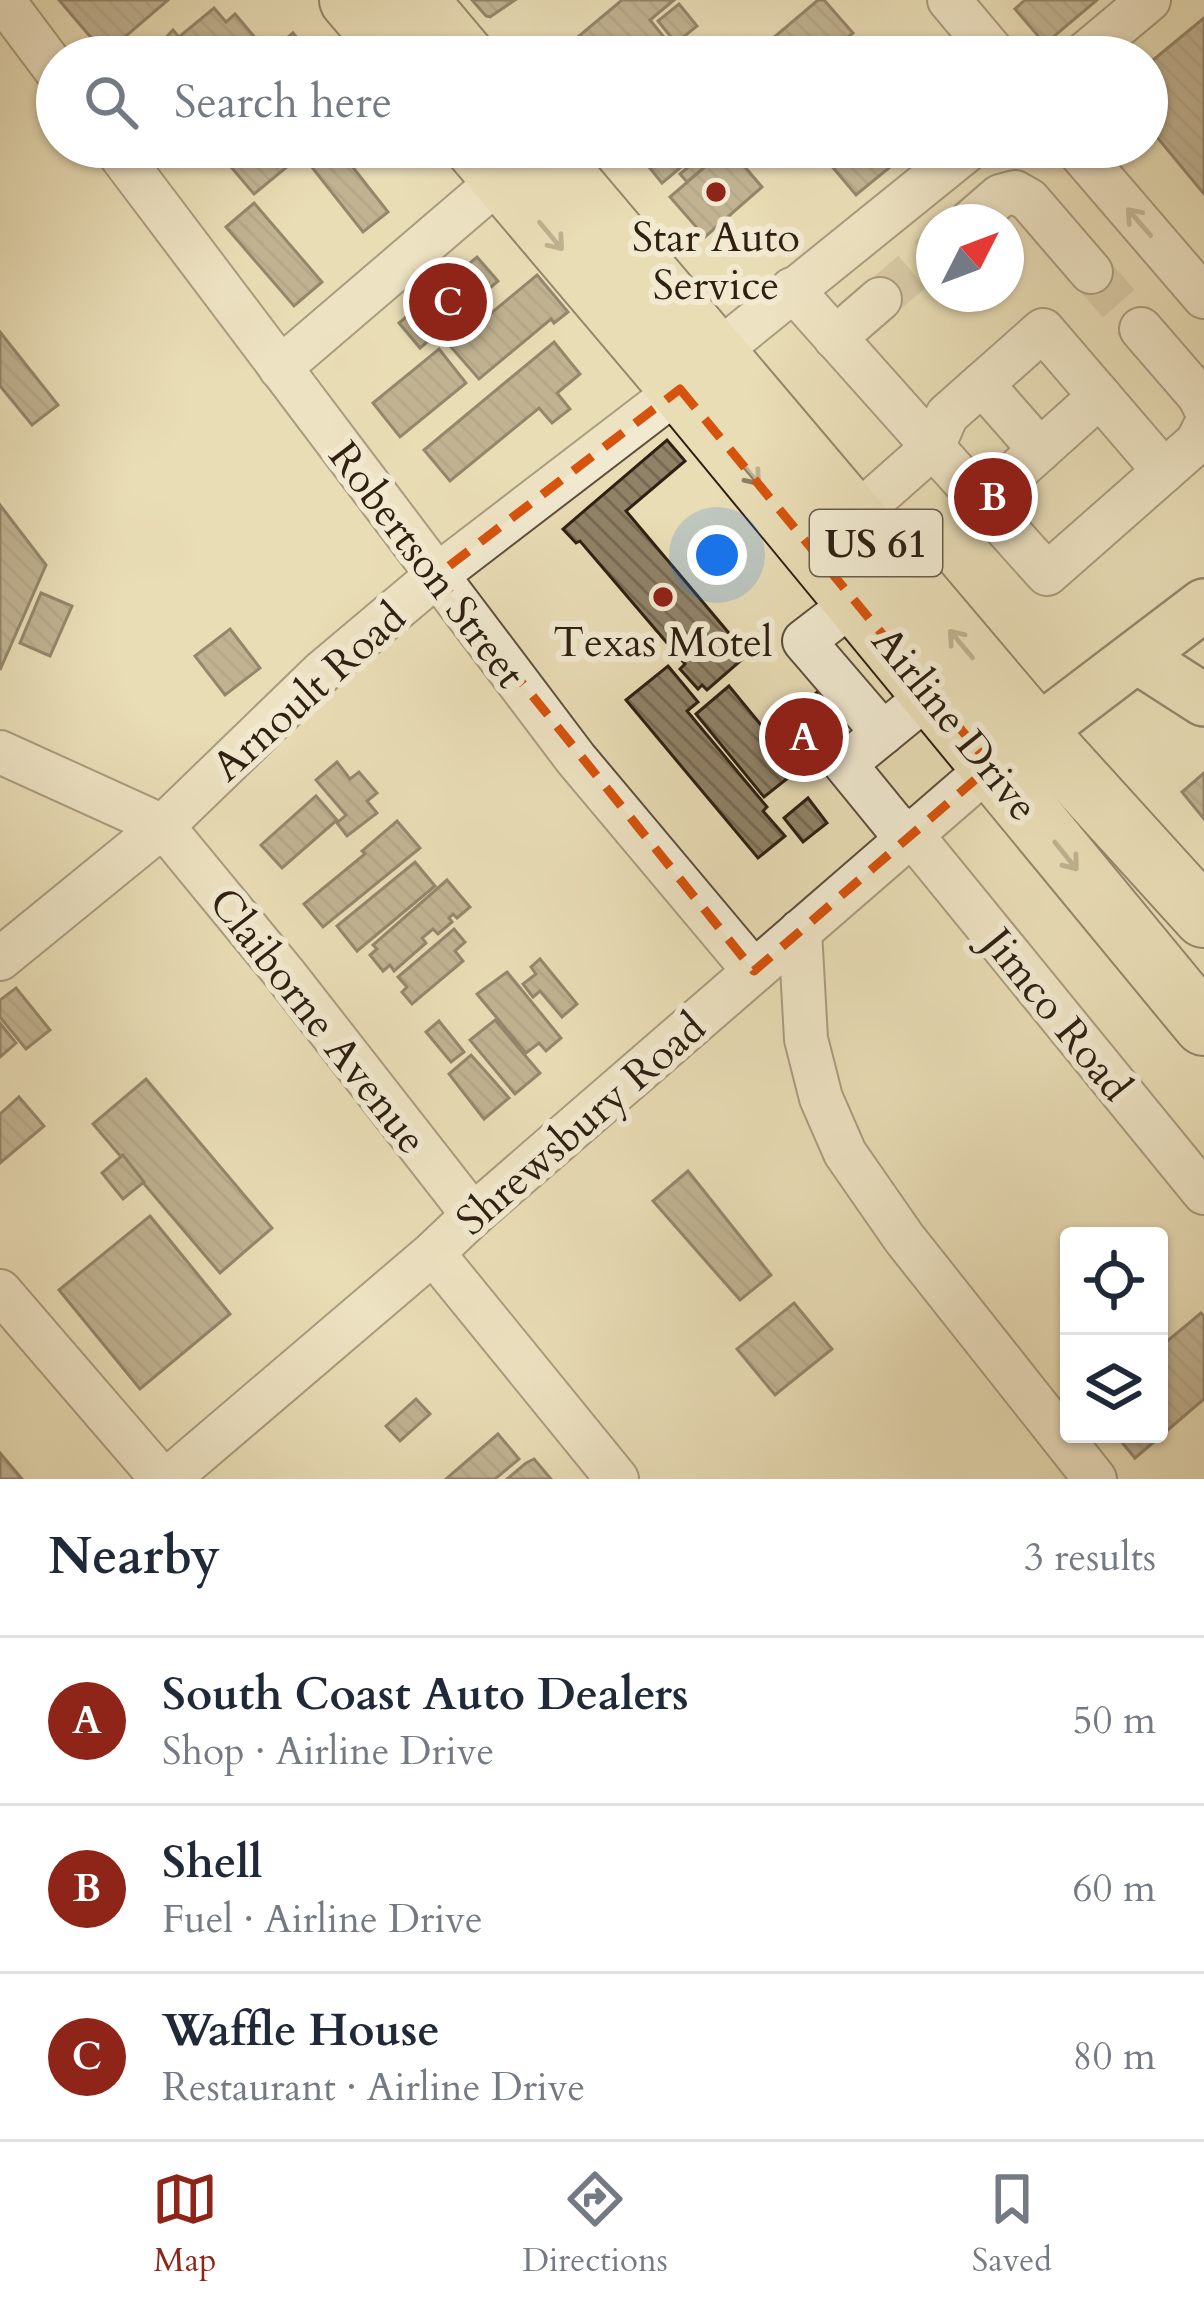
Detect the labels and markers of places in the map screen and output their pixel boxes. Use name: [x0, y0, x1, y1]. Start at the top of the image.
marker: Star Auto Service: [703, 179, 729, 205]
place label: Star Auto Service: [632, 209, 800, 314]
pin: C: [409, 257, 487, 347]
pin: B: [954, 452, 1032, 542]
marker: Texas Motel: [650, 584, 676, 610]
place label: Texas Motel: [553, 614, 773, 671]
pin: A: [765, 692, 843, 782]

